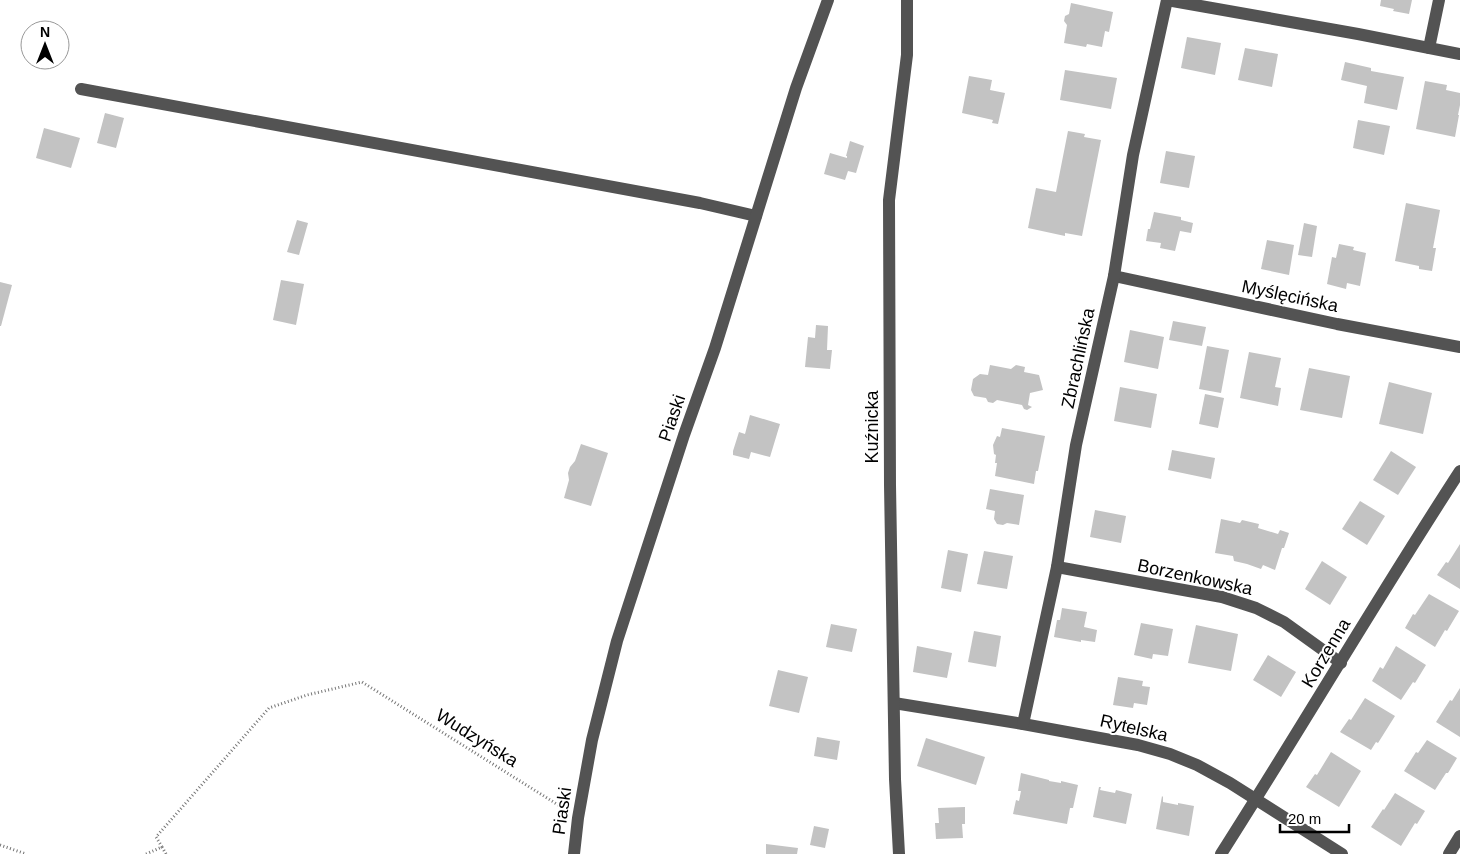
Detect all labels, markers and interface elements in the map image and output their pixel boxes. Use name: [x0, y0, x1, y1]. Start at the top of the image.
north arrow: [20, 20, 70, 70]
text: N: [40, 24, 50, 40]
street label: Myślęcińska: [1240, 276, 1341, 316]
street label: Zbrachlińska: [1058, 305, 1099, 410]
street label: Kuźnicka: [862, 389, 882, 464]
street label: Piaski: [655, 392, 689, 444]
street label: Borzenkowska: [1136, 555, 1255, 599]
street label: Korzenna: [1298, 614, 1355, 691]
street label: Wudzyńska: [432, 705, 522, 772]
street label: Rytelska: [1098, 710, 1171, 746]
street label: Piaski: [549, 786, 575, 836]
scale bar: [1280, 802, 1349, 834]
text: 20 m: [1288, 810, 1321, 827]

